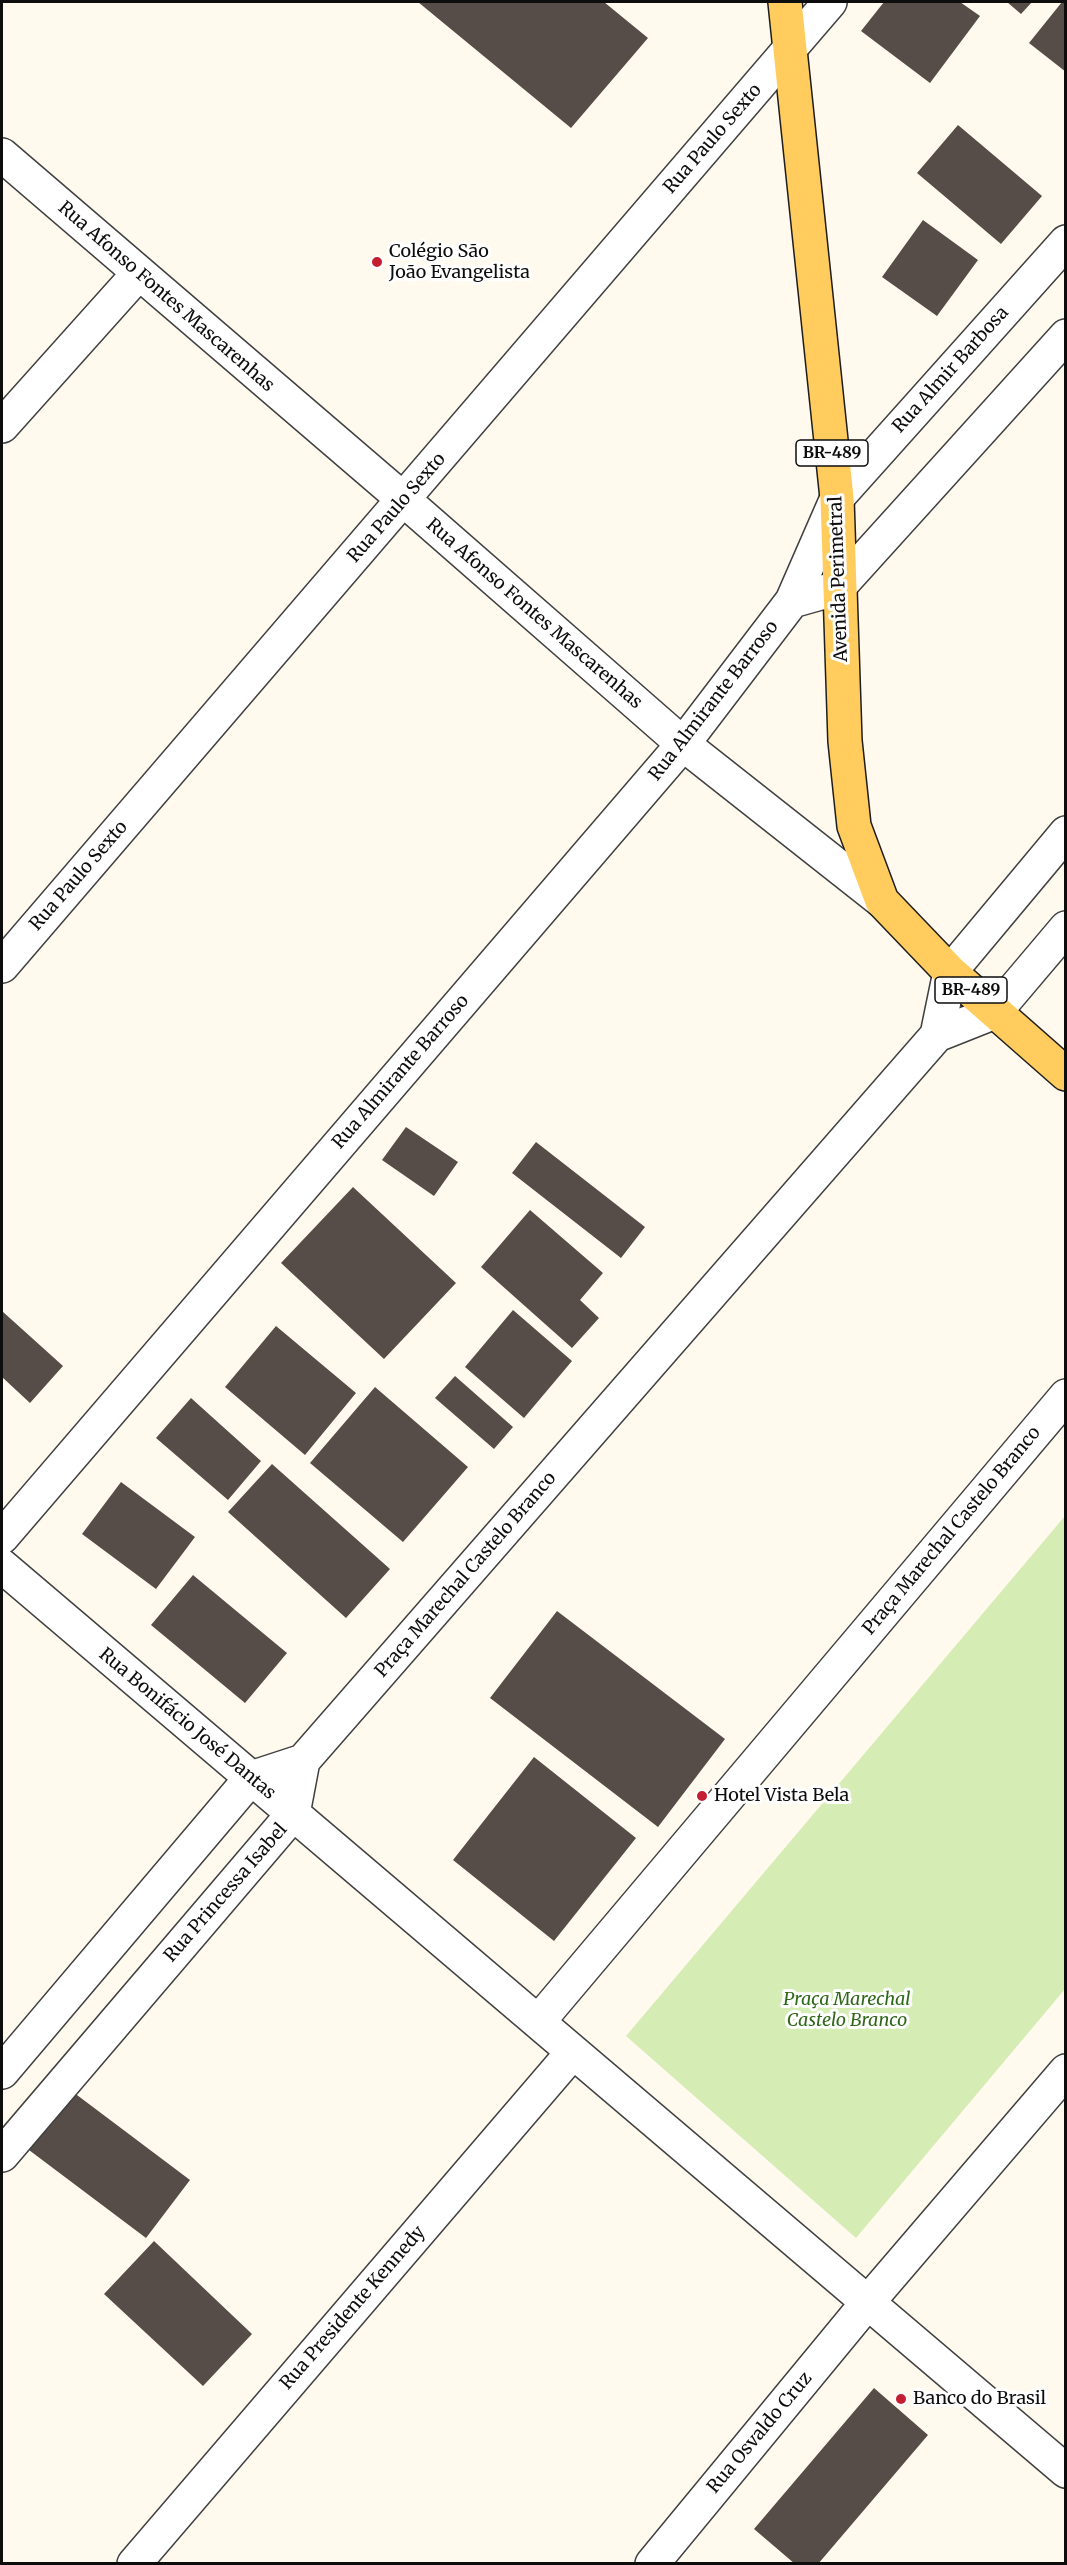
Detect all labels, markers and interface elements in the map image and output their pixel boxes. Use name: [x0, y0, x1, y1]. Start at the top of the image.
street label: Rua Paulo Sexto: [660, 80, 766, 198]
street label: Rua Afonso Fontes Mascarenhas: [54, 197, 278, 397]
place label: Colégio São João Evangelista: [389, 241, 530, 284]
marker: Colégio São João Evangelista: [370, 255, 384, 269]
street label: Rua Almir Barbosa: [889, 302, 1013, 438]
road number: BR-489: [796, 440, 868, 466]
street label: Rua Paulo Sexto: [344, 449, 450, 567]
street label: Avenida Perimetral: [825, 496, 853, 662]
street label: Rua Afonso Fontes Mascarenhas: [422, 514, 646, 714]
street label: Rua Almirante Barroso: [645, 617, 783, 785]
street label: Rua Paulo Sexto: [26, 817, 132, 935]
road number: BR-489: [935, 977, 1007, 1003]
street label: Rua Almirante Barroso: [328, 991, 474, 1153]
street label: Praça Marechal Castelo Branco: [859, 1423, 1045, 1639]
street label: Praça Marechal Castelo Branco: [371, 1468, 561, 1682]
street label: Rua Bonifácio José Dantas: [94, 1644, 280, 1804]
place label: Hotel Vista Bela: [714, 1785, 849, 1807]
marker: Hotel Vista Bela: [695, 1789, 709, 1803]
street label: Rua Princessa Isabel: [160, 1819, 292, 1967]
park label: Praça Marechal Castelo Branco: [783, 1989, 911, 2032]
street label: Rua Presidente Kennedy: [276, 2222, 430, 2394]
street label: Rua Osvaldo Cruz: [703, 2368, 817, 2498]
place label: Banco do Brasil: [913, 2388, 1046, 2410]
marker: Banco do Brasil: [894, 2392, 908, 2406]

